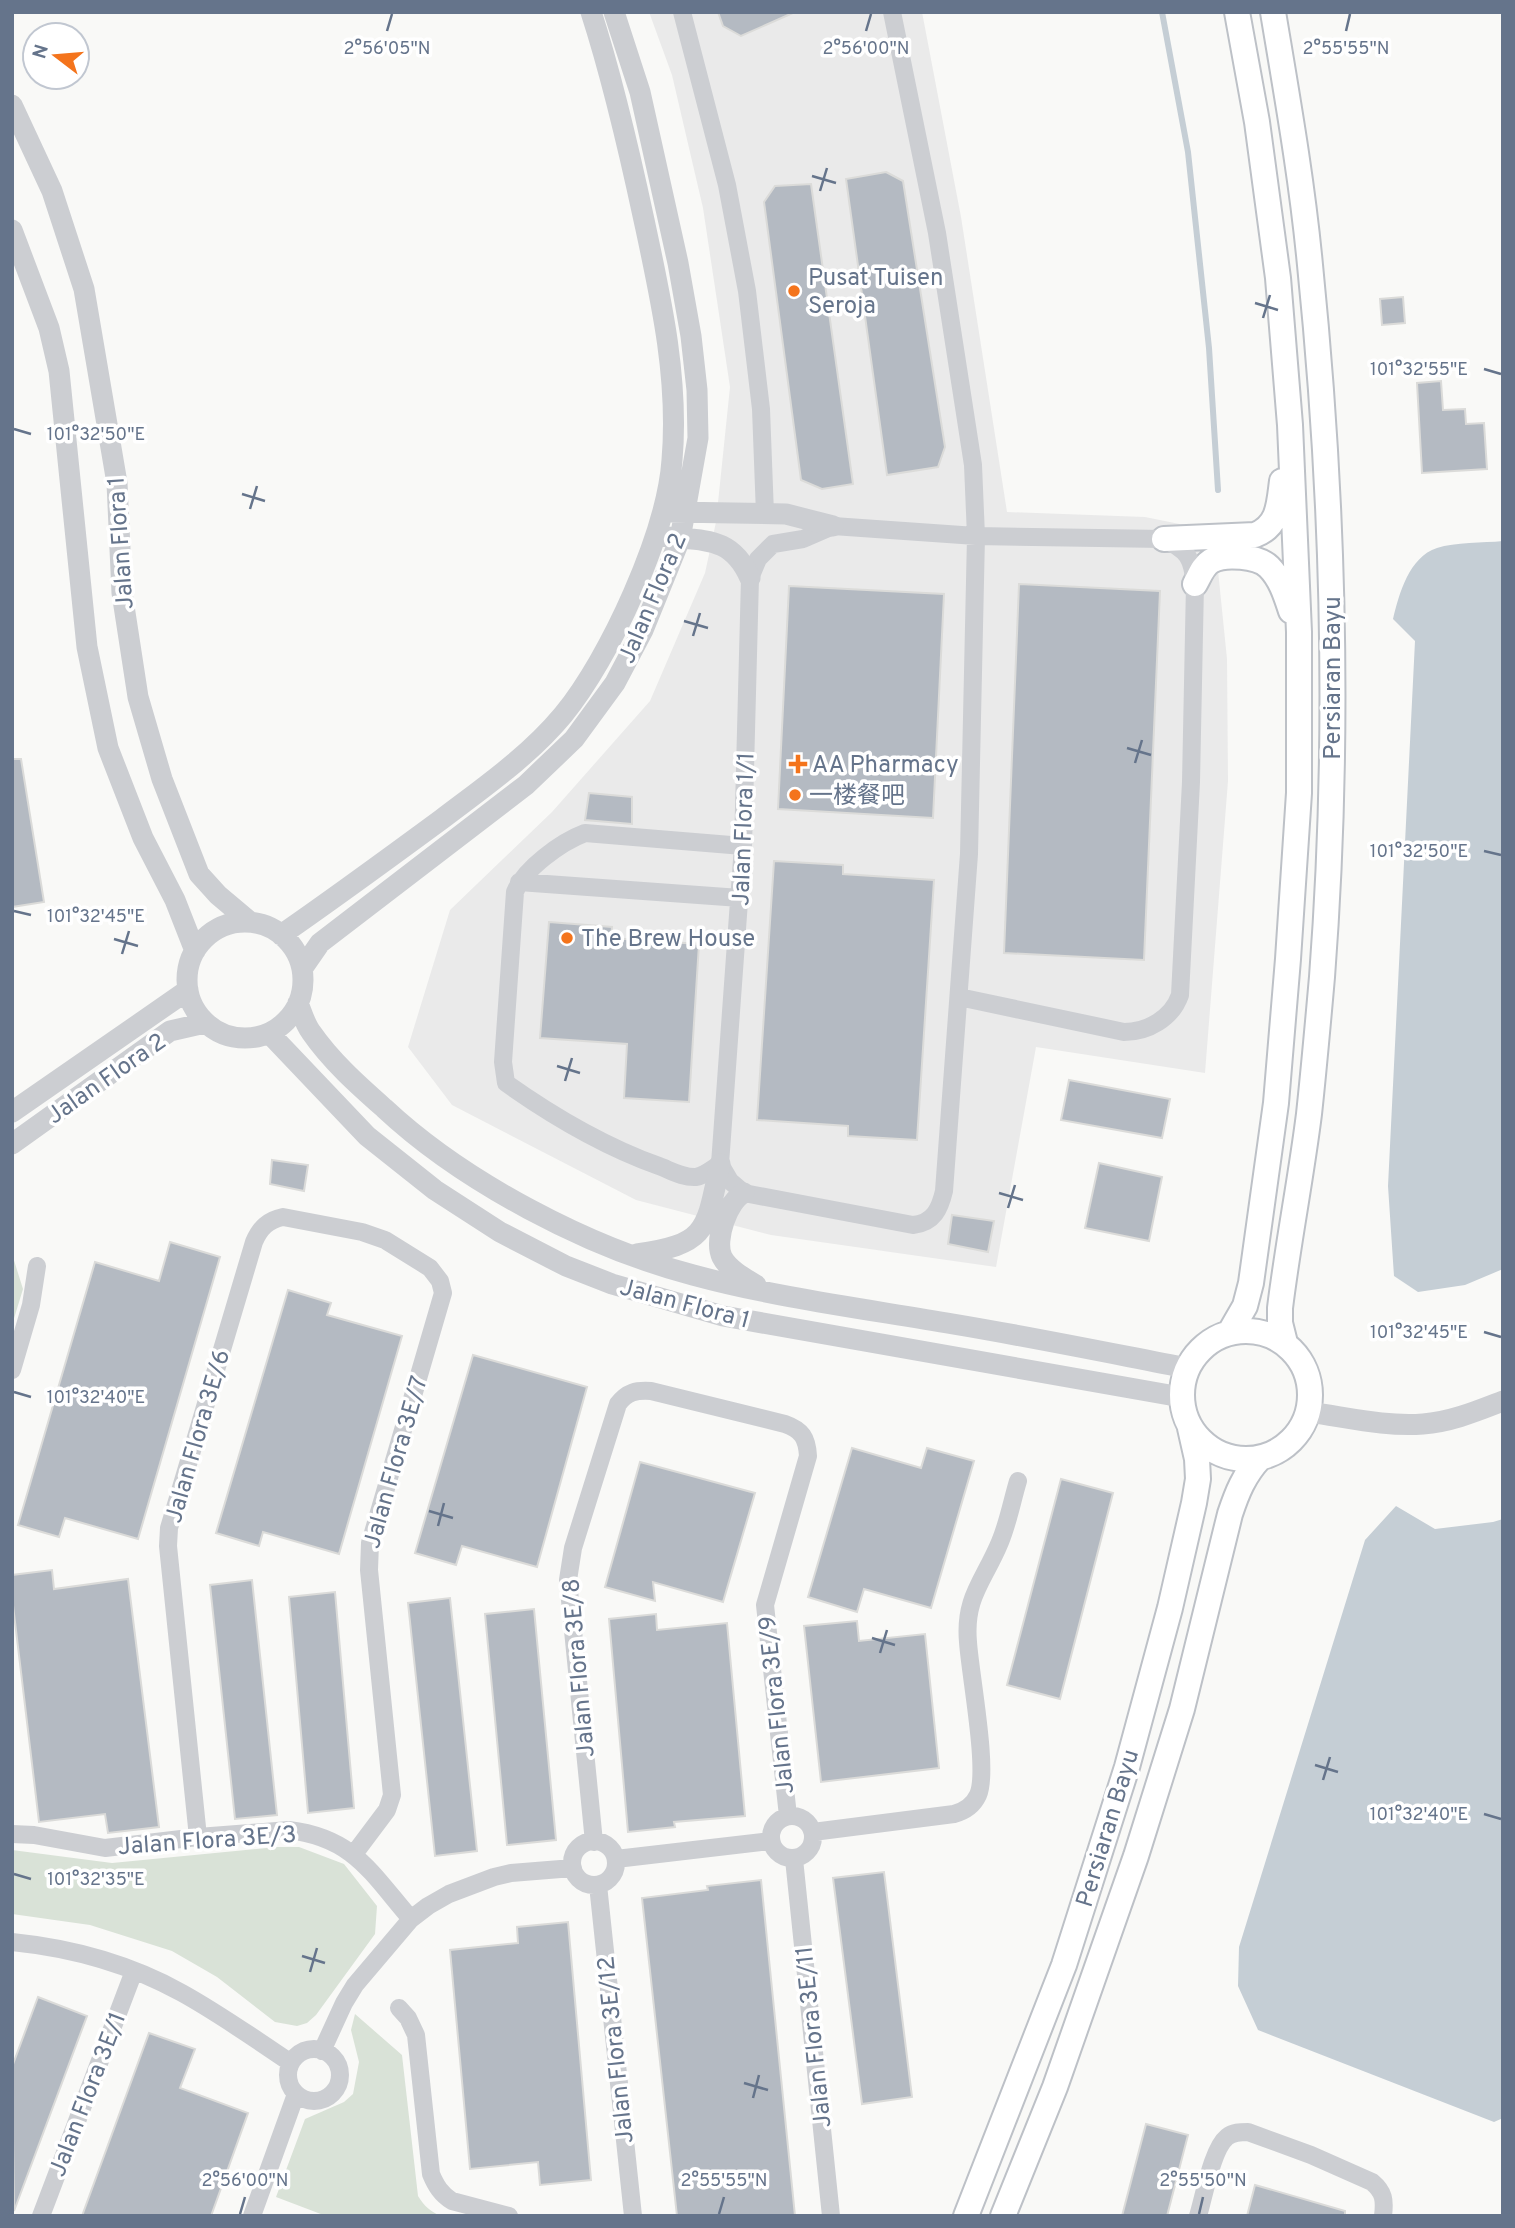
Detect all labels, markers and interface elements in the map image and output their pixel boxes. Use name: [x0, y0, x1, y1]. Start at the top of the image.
north arrow: [21, 21, 91, 91]
text: 2°56'05"N: [344, 38, 430, 61]
text: 2°56'00"N: [822, 38, 910, 61]
text: 2°55'55"N: [1303, 38, 1389, 61]
text: N: [28, 42, 55, 62]
place label: Pusat Tuisen Seroja: [808, 264, 944, 322]
marker: Pusat Tuisen Seroja: [786, 283, 802, 299]
text: 101°32'55"E: [1370, 359, 1468, 382]
text: 101°32'50"E: [47, 424, 145, 447]
street label: Jalan Flora 1: [102, 475, 142, 610]
street label: Jalan Flora 2: [613, 529, 695, 669]
street label: Persiaran Bayu: [1319, 596, 1349, 760]
place label: AA Pharmacy: [812, 751, 959, 781]
street label: Jalan Flora 1/1: [727, 752, 763, 907]
marker: AA Pharmacy: [790, 756, 806, 772]
place label: 一楼餐吧: [809, 782, 905, 812]
marker: 一楼餐吧: [787, 787, 803, 803]
text: 101°32'50"E: [1370, 841, 1468, 864]
text: 101°32'45"E: [47, 906, 145, 929]
place label: The Brew House: [581, 925, 755, 955]
marker: The Brew House: [559, 930, 575, 946]
street label: Jalan Flora 2: [42, 1027, 173, 1132]
street label: Jalan Flora 1: [616, 1273, 753, 1337]
text: 101°32'45"E: [1370, 1322, 1468, 1345]
street label: Jalan Flora 3E/6: [160, 1346, 238, 1527]
street label: Jalan Flora 3E/7: [358, 1373, 436, 1552]
text: 101°32'40"E: [47, 1387, 145, 1410]
street label: Jalan Flora 3E/8: [557, 1577, 603, 1759]
street label: Jalan Flora 3E/9: [754, 1614, 802, 1795]
street label: Persiaran Bayu: [1071, 1746, 1147, 1911]
text: 101°32'40"E: [1370, 1804, 1468, 1827]
street label: Jalan Flora 3E/3: [117, 1821, 298, 1863]
text: 101°32'35"E: [47, 1869, 145, 1892]
street label: Jalan Flora 3E/11: [791, 1944, 839, 2129]
street label: Jalan Flora 3E/12: [592, 1955, 642, 2145]
street label: Jalan Flora 3E/1: [44, 2008, 134, 2181]
text: 2°56'00"N: [201, 2170, 289, 2193]
text: 2°55'55"N: [681, 2170, 767, 2193]
text: 2°55'50"N: [1159, 2170, 1247, 2193]

